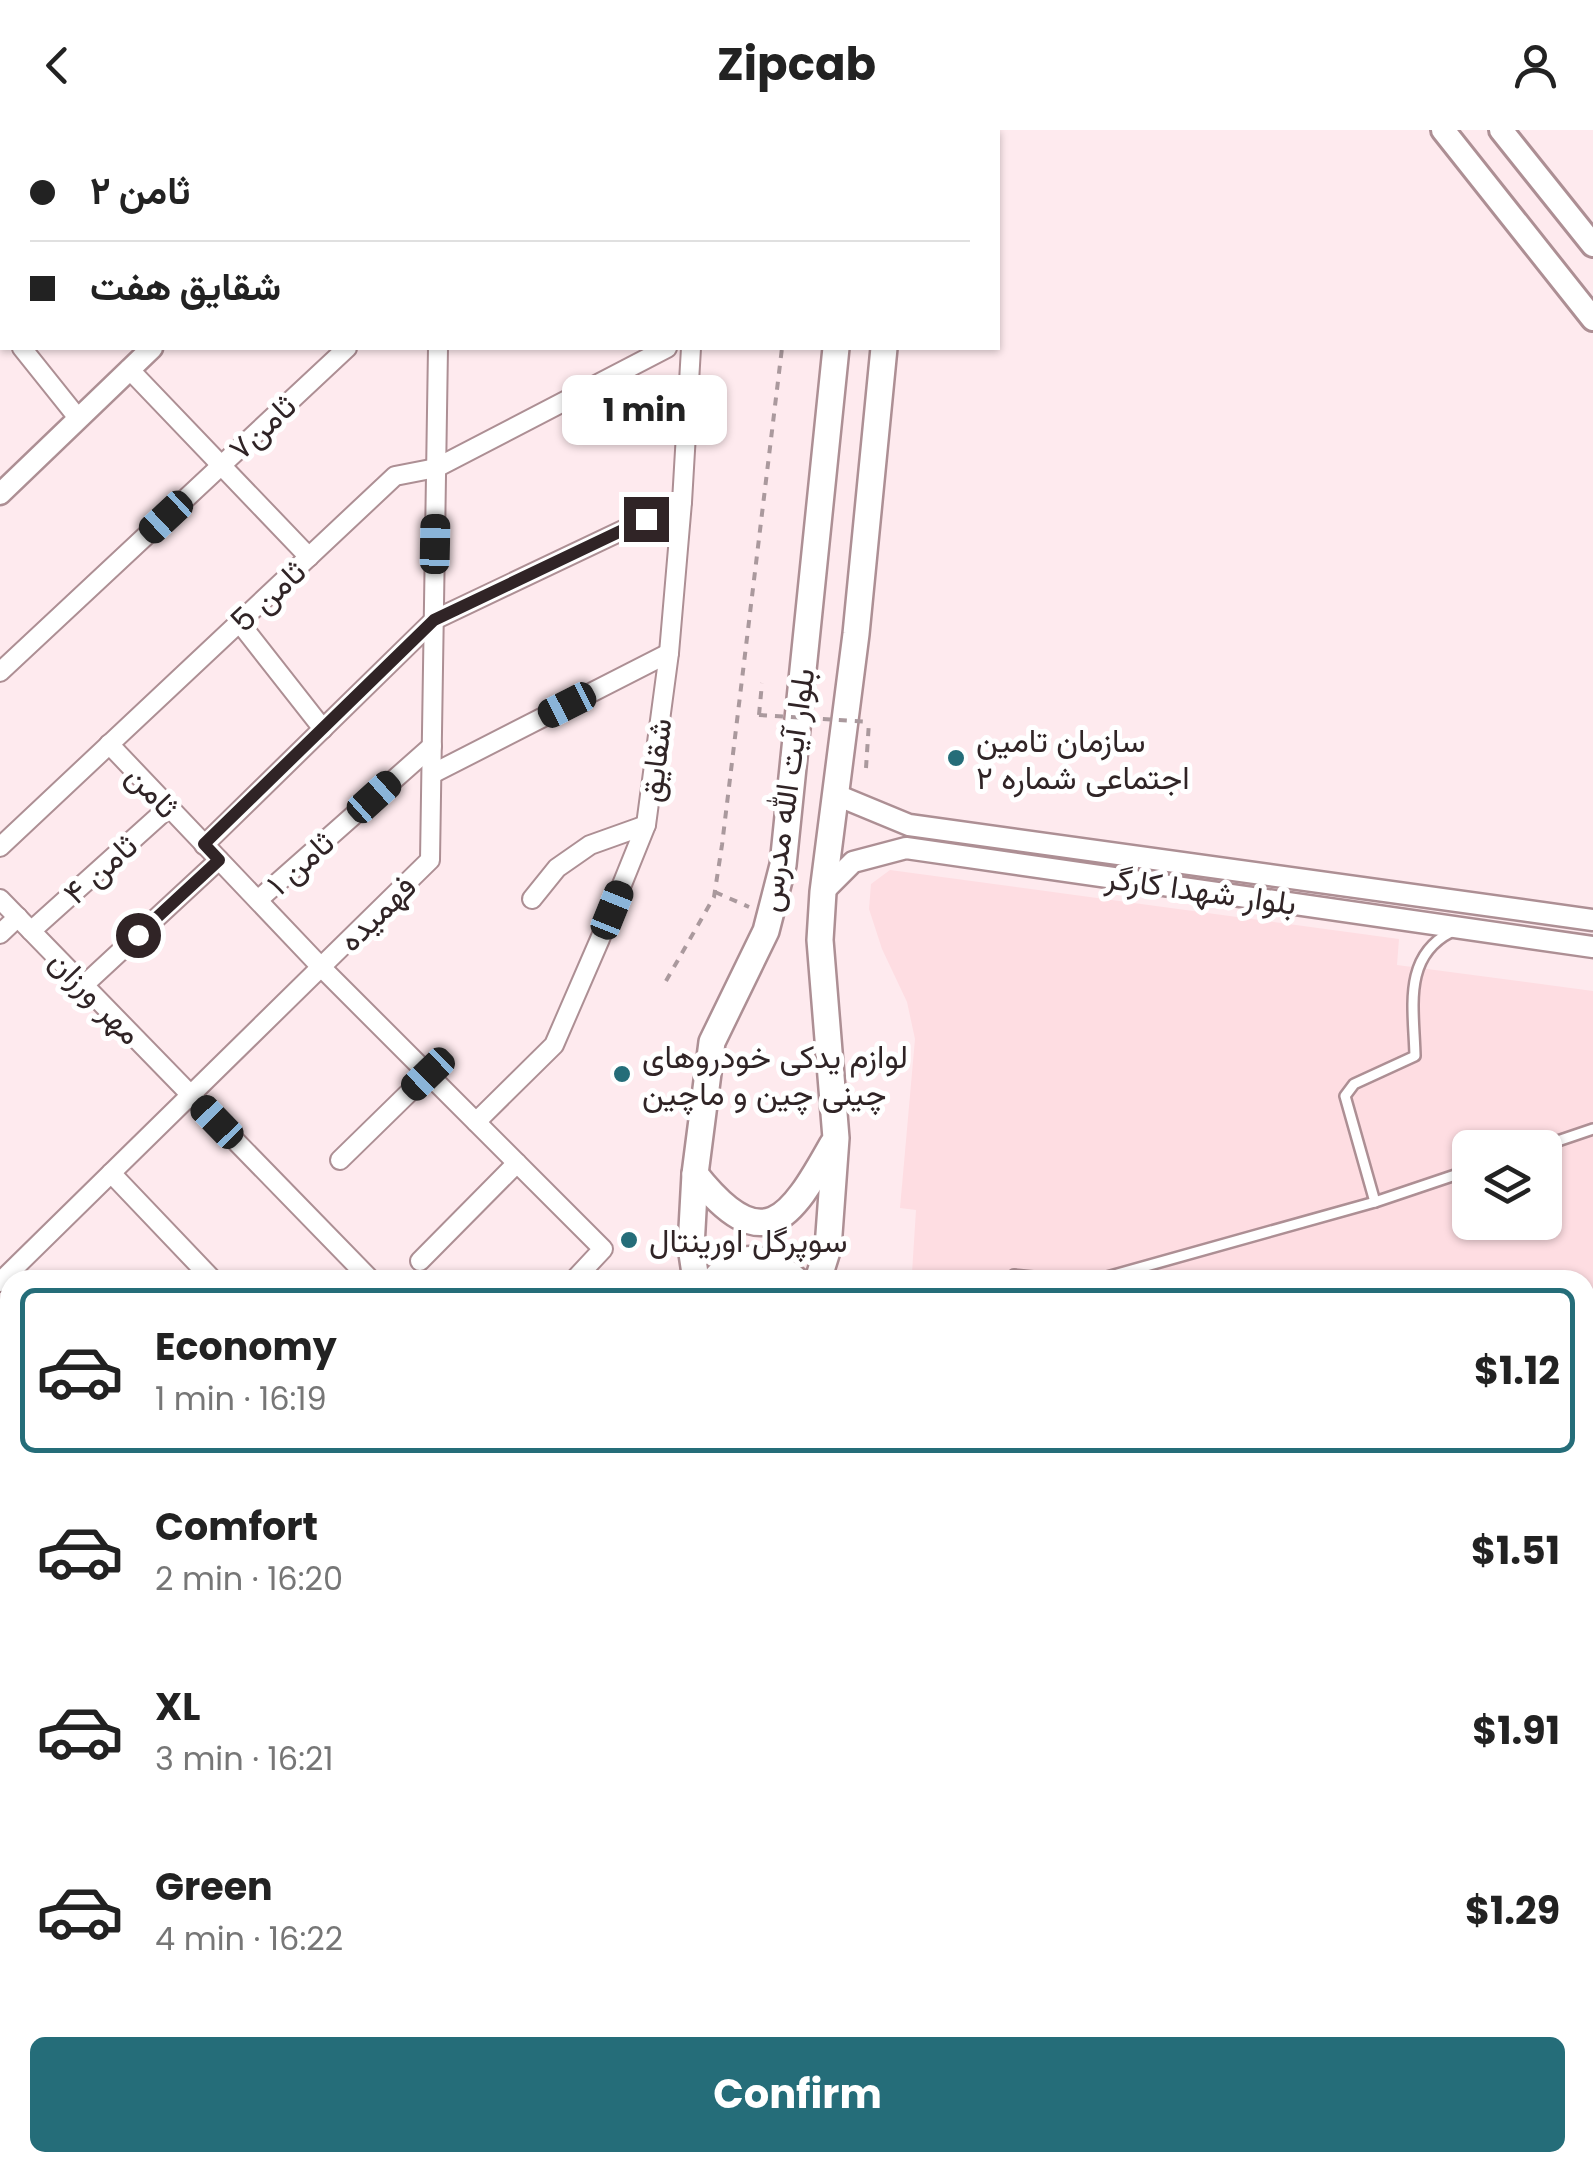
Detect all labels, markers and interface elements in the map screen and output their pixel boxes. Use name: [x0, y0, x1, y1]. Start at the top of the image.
text: Zipcab: [717, 33, 876, 96]
icon: back: [30, 38, 85, 93]
icon: person: [1508, 38, 1563, 93]
text: ثامن ۲: [90, 164, 191, 217]
text: شقایق هفت: [90, 260, 281, 313]
callout: 1 min: [564, 374, 728, 444]
street label: ثامن۷: [218, 384, 306, 470]
text: 1 min: [603, 387, 686, 432]
car: [134, 486, 198, 548]
route end: [624, 497, 669, 542]
car: [419, 514, 451, 574]
street label: ثامن 5: [221, 550, 315, 642]
street label: بلوار آیت الله مدرس: [747, 665, 825, 915]
car: [533, 678, 601, 732]
street label: شقایق: [628, 715, 682, 805]
place label: سازمان تامین اجتماعی شماره ۲: [976, 718, 1190, 800]
marker: سازمان تامین اجتماعی شماره ۲: [945, 747, 967, 769]
street label: ثامن: [116, 754, 190, 828]
car: [342, 766, 406, 828]
street label: ثامن ۱: [256, 821, 344, 905]
street label: ثامن ۴: [53, 824, 147, 914]
street label: بلوار شهدا کارگر: [1102, 854, 1299, 926]
street label: فهمیده: [328, 865, 426, 961]
car: [587, 877, 637, 943]
route start: [116, 913, 161, 958]
street label: مهر ورزان: [39, 939, 153, 1055]
place label: لوازم یدکی خودروهای چینی چین و ماچین: [642, 1034, 908, 1116]
car: [396, 1042, 460, 1106]
marker: لوازم یدکی خودروهای چینی چین و ماچین: [611, 1063, 633, 1085]
car: [185, 1090, 249, 1154]
map controls: [1452, 1130, 1562, 1240]
button: layers: [1452, 1130, 1562, 1240]
place label: سوپرگل اورینتال: [649, 1218, 848, 1263]
marker: سوپرگل اورینتال: [618, 1229, 640, 1251]
text: Economy: [155, 1320, 337, 1373]
icon: car: [35, 1326, 125, 1416]
text: $1.12: [1474, 1344, 1560, 1397]
text: 1 min · 16:19: [155, 1376, 327, 1421]
text: Comfort: [155, 1500, 318, 1553]
icon: car: [35, 1506, 125, 1596]
text: $1.51: [1471, 1524, 1560, 1577]
text: 2 min · 16:20: [155, 1556, 343, 1601]
text: XL: [155, 1680, 200, 1733]
icon: car: [35, 1686, 125, 1776]
text: $1.91: [1472, 1704, 1560, 1757]
text: 3 min · 16:21: [155, 1736, 334, 1781]
text: Green: [155, 1860, 273, 1913]
icon: car: [35, 1866, 125, 1956]
text: $1.29: [1465, 1884, 1560, 1937]
text: 4 min · 16:22: [155, 1916, 343, 1961]
button: Confirm: [30, 2037, 1565, 2152]

